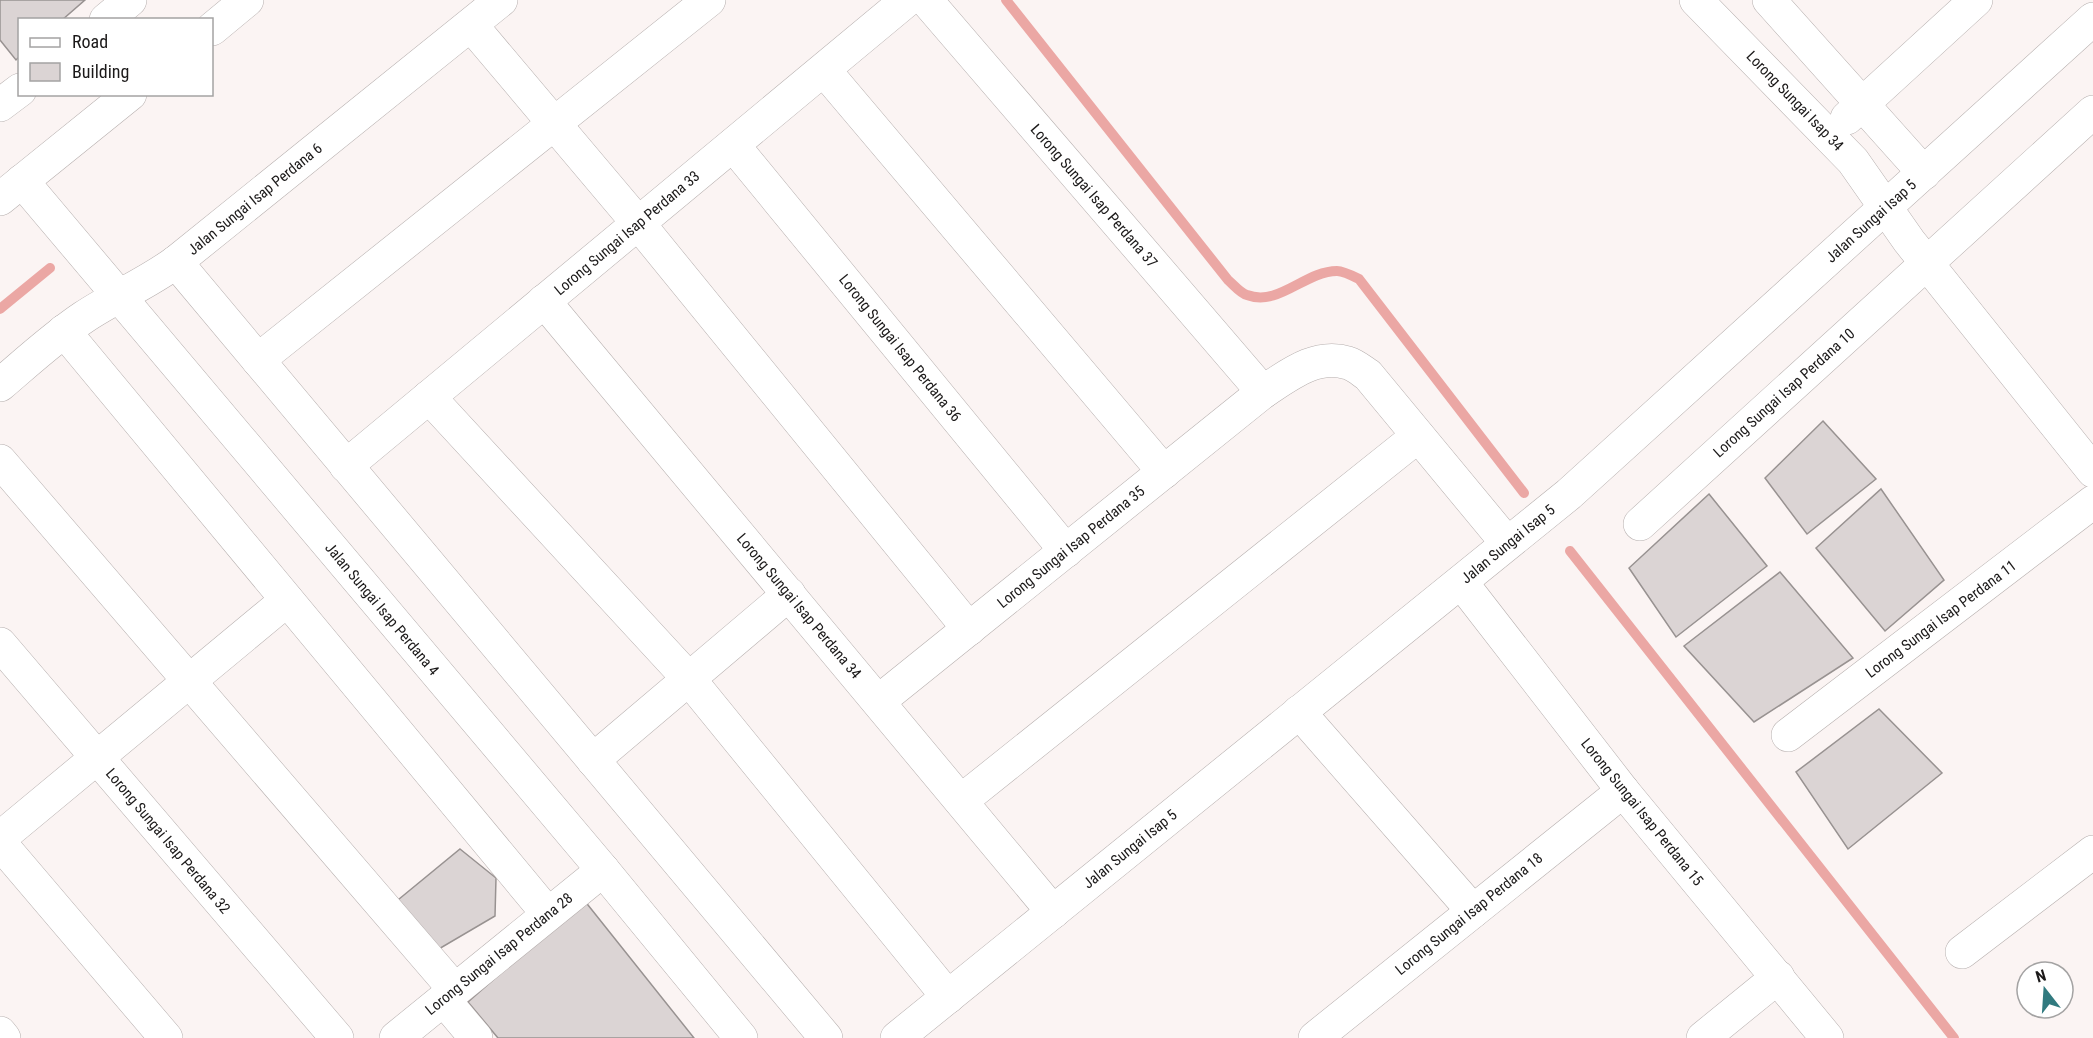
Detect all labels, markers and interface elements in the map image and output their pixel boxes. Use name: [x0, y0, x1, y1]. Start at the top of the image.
legend: [18, 18, 213, 96]
text: Road: [72, 31, 108, 52]
street label: Lorong Sungai Isap 34: [1743, 47, 1847, 155]
text: Building: [72, 61, 129, 82]
street label: Lorong Sungai Isap Perdana 37: [1027, 121, 1161, 271]
street label: Jalan Sungai Isap Perdana 6: [184, 139, 326, 259]
street label: Lorong Sungai Isap Perdana 33: [551, 167, 703, 299]
street label: Jalan Sungai Isap 5: [1822, 176, 1920, 266]
street label: Lorong Sungai Isap Perdana 36: [835, 271, 965, 425]
street label: Lorong Sungai Isap Perdana 10: [1710, 325, 1858, 461]
street label: Lorong Sungai Isap Perdana 35: [994, 482, 1148, 612]
street label: Jalan Sungai Isap 5: [1457, 501, 1559, 587]
street label: Lorong Sungai Isap Perdana 34: [733, 530, 865, 682]
street label: Jalan Sungai Isap Perdana 4: [321, 539, 443, 679]
street label: Lorong Sungai Isap Perdana 11: [1862, 556, 2020, 682]
street label: Lorong Sungai Isap Perdana 15: [1577, 735, 1707, 889]
street label: Lorong Sungai Isap Perdana 32: [102, 765, 234, 917]
street label: Jalan Sungai Isap 5: [1079, 806, 1181, 892]
street label: Lorong Sungai Isap Perdana 18: [1392, 849, 1546, 979]
street label: Lorong Sungai Isap Perdana 28: [422, 889, 576, 1019]
north arrow: [2015, 960, 2075, 1020]
text: N: [2033, 966, 2048, 987]

